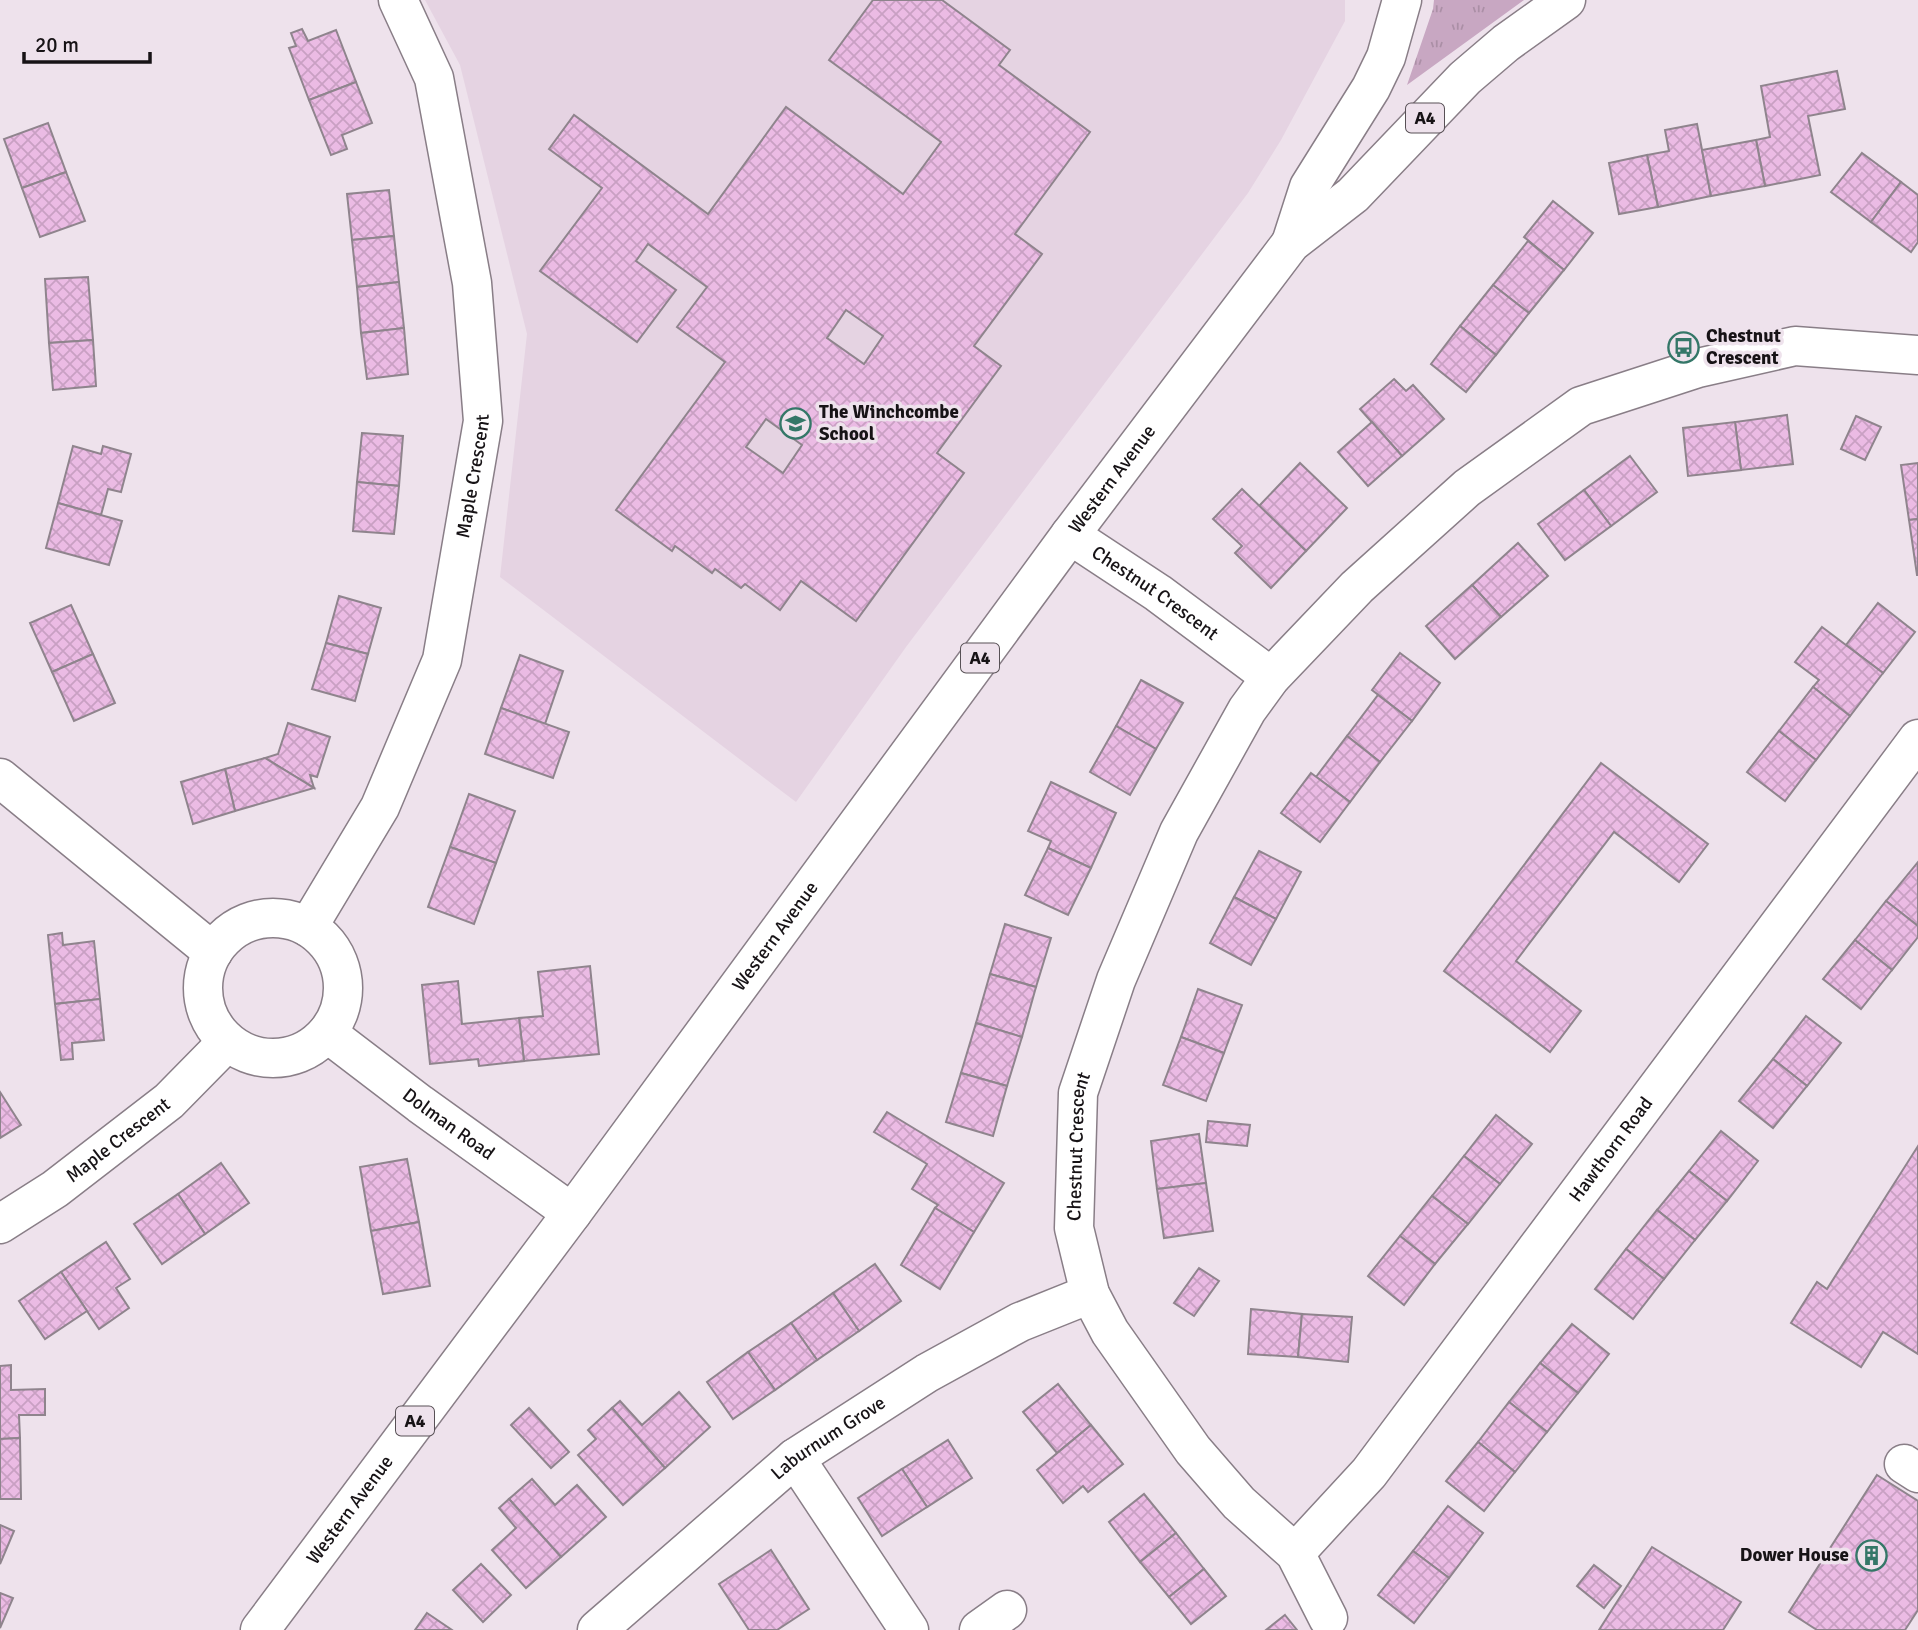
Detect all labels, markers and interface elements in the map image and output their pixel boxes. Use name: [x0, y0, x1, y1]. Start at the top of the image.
scale bar: [24, 21, 150, 65]
text: 20 m: [35, 32, 79, 58]
road number: A4: [1406, 104, 1444, 132]
place label: Chestnut Crescent: [1706, 324, 1781, 370]
bus stop icon: Chestnut Crescent: [1666, 330, 1700, 364]
place label: The Winchcombe School: [819, 400, 959, 446]
school or university icon: The Winchcombe School: [779, 406, 813, 440]
street label: Maple Crescent: [451, 413, 495, 540]
street label: Western Avenue: [1063, 420, 1161, 538]
street label: Chestnut Crescent: [1087, 541, 1223, 646]
road number: A4: [961, 644, 999, 672]
street label: Western Avenue: [727, 877, 823, 996]
street label: Chestnut Crescent: [1062, 1069, 1096, 1221]
street label: Dolman Road: [398, 1083, 499, 1166]
street label: Maple Crescent: [61, 1092, 175, 1188]
street label: Hawthorn Road: [1564, 1092, 1658, 1207]
street label: Laburnum Grove: [766, 1391, 890, 1485]
road number: A4: [396, 1406, 434, 1436]
street label: Western Avenue: [301, 1451, 398, 1569]
building icon: Dower House: [1855, 1538, 1889, 1572]
place label: Dower House: [1740, 1543, 1849, 1567]

